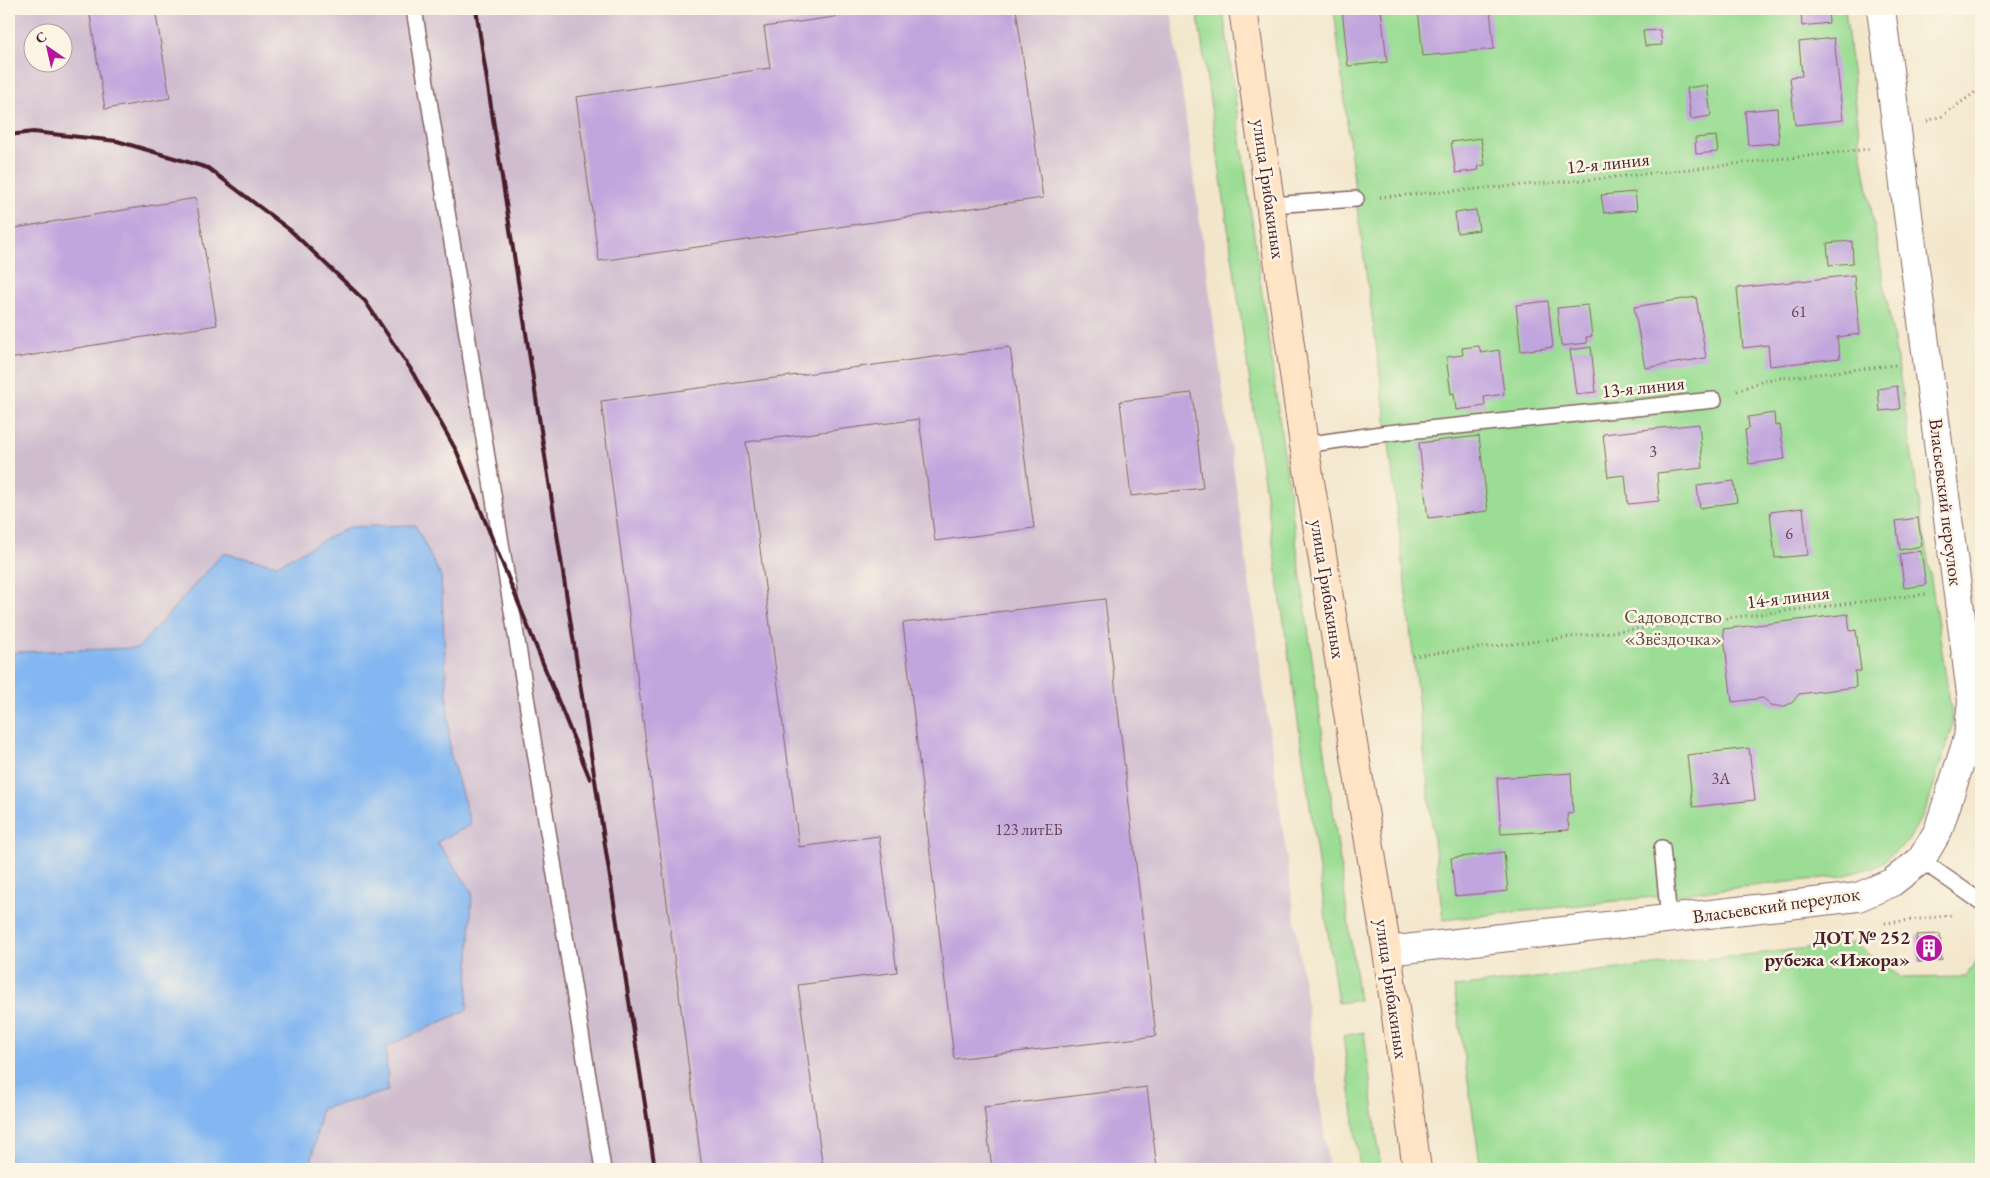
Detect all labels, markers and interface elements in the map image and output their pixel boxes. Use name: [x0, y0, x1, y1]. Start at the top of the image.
north arrow: [22, 22, 72, 72]
text: С: [32, 27, 50, 47]
street label: улица Грибакиных: [1247, 117, 1291, 261]
street label: 12-я линия: [1565, 146, 1651, 180]
house number: 61: [1791, 301, 1807, 322]
street label: 13-я линия: [1600, 370, 1686, 404]
street label: Власьевский переулок: [1923, 417, 1969, 587]
house number: 3: [1649, 441, 1657, 462]
street label: улица Грибакиных: [1305, 517, 1352, 661]
house number: 6: [1785, 523, 1793, 544]
street label: 14-я линия: [1745, 579, 1831, 614]
park label: Садоводство «Звёздочка»: [1624, 604, 1722, 651]
house number: 3А: [1712, 768, 1731, 789]
house number: 123 литЕБ: [995, 819, 1063, 840]
street label: Власьевский переулок: [1691, 881, 1861, 929]
street label: улица Грибакиных: [1370, 917, 1414, 1061]
place label: ДОТ № 252 рубежа «Ижора»: [1764, 925, 1910, 972]
building icon: ДОТ № 252 рубежа «Ижора»: [1914, 933, 1944, 963]

